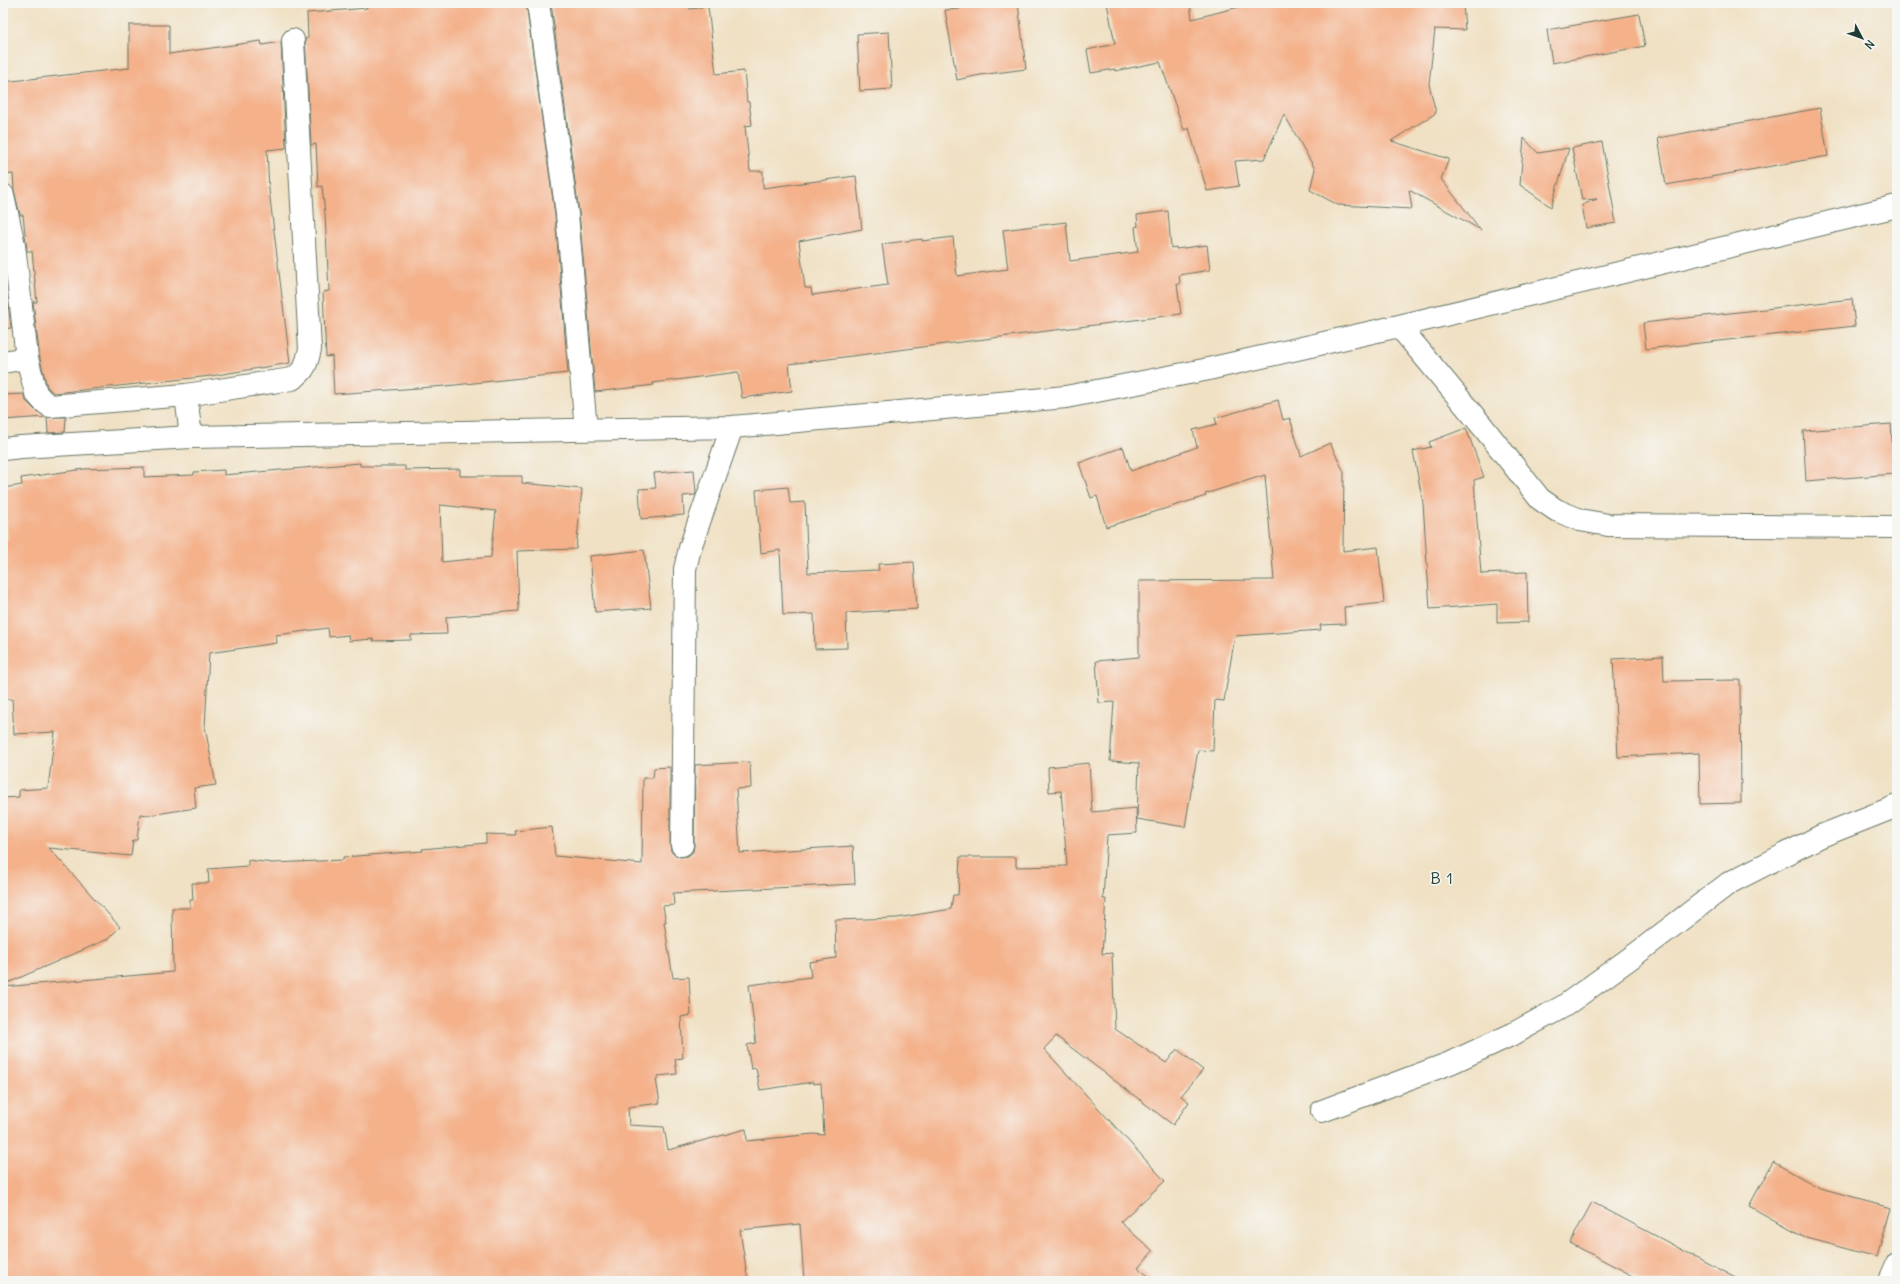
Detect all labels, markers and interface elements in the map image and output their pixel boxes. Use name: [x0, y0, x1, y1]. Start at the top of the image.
north arrow: [1842, 18, 1882, 58]
text: N: [1862, 37, 1877, 52]
district label: B 1: [1430, 868, 1454, 888]

